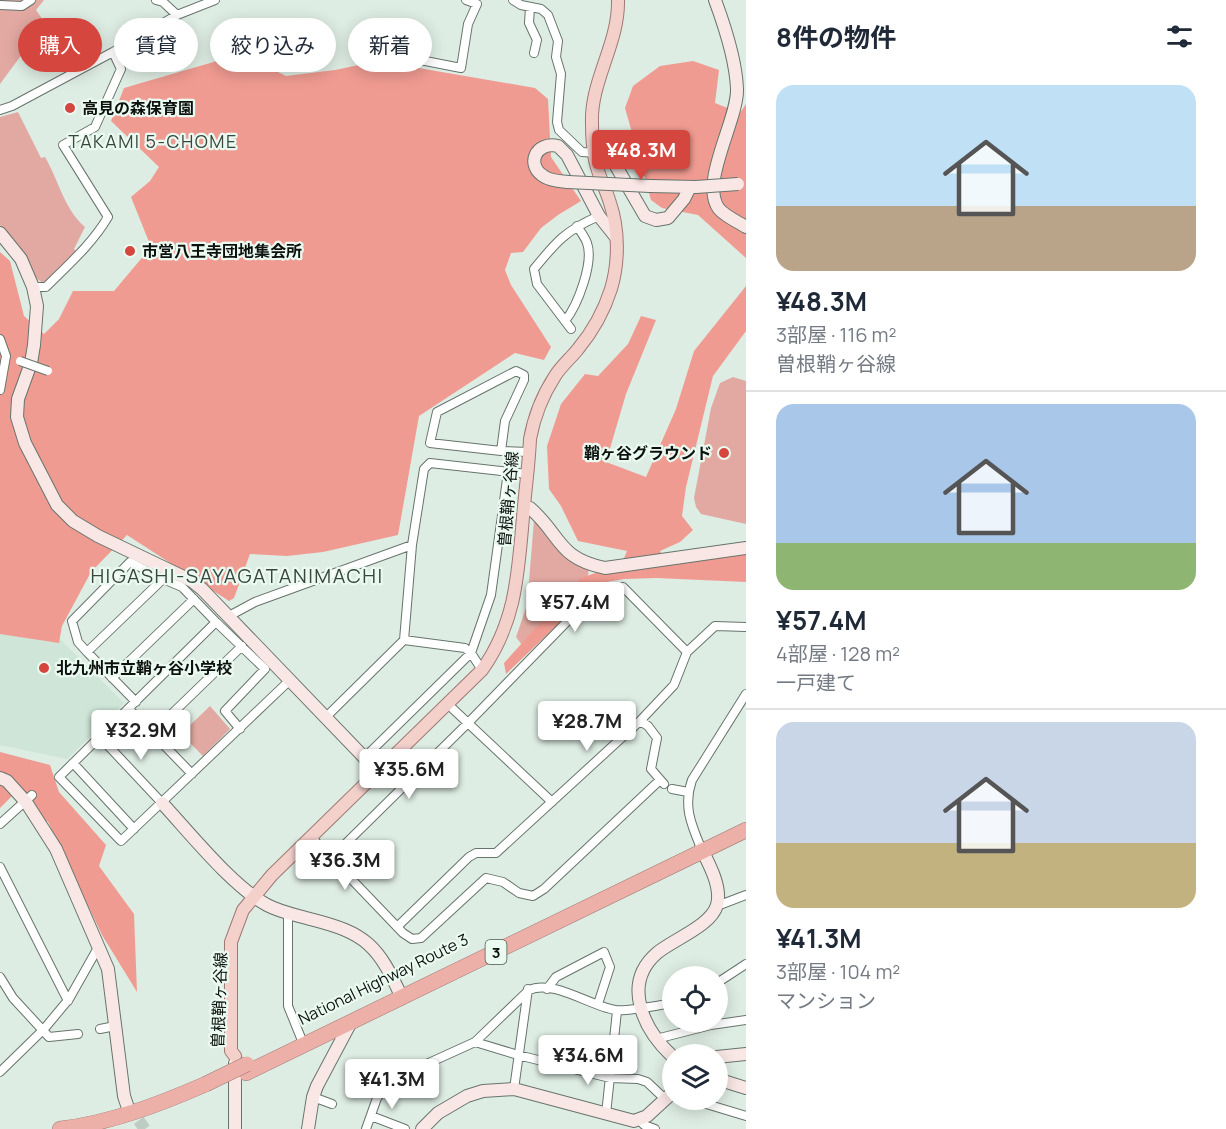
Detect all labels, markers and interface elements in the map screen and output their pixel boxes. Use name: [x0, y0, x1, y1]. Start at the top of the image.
chip: 購入: [18, 18, 102, 72]
chip: 賃貸: [114, 18, 198, 72]
chip: 絞り込み: [210, 18, 336, 72]
chip: 新着: [348, 18, 432, 72]
text: 8件の物件: [776, 19, 896, 55]
icon: filters: [1163, 20, 1196, 53]
place label: 高見の森保育園: [82, 97, 194, 119]
marker: 高見の森保育園: [63, 101, 77, 115]
icon: home: [932, 124, 1040, 232]
district label: TAKAMI 5-CHOME: [68, 129, 238, 153]
pin: ¥48.3M: [592, 130, 690, 181]
text: ¥48.3M: [606, 136, 676, 163]
place label: 市営八王寺団地集会所: [142, 240, 302, 262]
marker: 市営八王寺団地集会所: [123, 244, 137, 258]
text: ¥48.3M: [776, 283, 867, 319]
text: 3部屋 · 116 m²: [776, 321, 897, 348]
text: 曽根鞘ヶ谷線: [776, 350, 896, 377]
place label: 鞘ヶ谷グラウンド: [584, 442, 712, 464]
icon: home: [932, 443, 1040, 551]
marker: 鞘ヶ谷グラウンド: [717, 446, 731, 460]
street label: 曽根鞘ヶ谷線: [493, 450, 523, 548]
district label: HIGASHI-SAYAGATANIMACHI: [90, 562, 384, 589]
pin: ¥57.4M: [526, 582, 624, 633]
text: ¥57.4M: [540, 588, 610, 615]
text: ¥57.4M: [776, 602, 867, 638]
text: 4部屋 · 128 m²: [776, 640, 900, 667]
place label: 北九州市立鞘ヶ谷小学校: [56, 657, 232, 679]
marker: 北九州市立鞘ヶ谷小学校: [37, 661, 51, 675]
text: 一戸建て: [776, 669, 856, 696]
pin: ¥28.7M: [538, 701, 636, 752]
text: ¥28.7M: [552, 707, 622, 734]
pin: ¥32.9M: [92, 710, 190, 761]
text: ¥32.9M: [105, 716, 177, 743]
pin: ¥35.6M: [360, 749, 458, 800]
text: ¥35.6M: [373, 755, 445, 782]
icon: home: [932, 761, 1040, 869]
pin: ¥36.3M: [296, 840, 394, 891]
text: ¥36.3M: [309, 846, 381, 873]
text: ¥41.3M: [776, 920, 862, 956]
street label: National Highway Route 3: [294, 928, 472, 1030]
road number: 3: [486, 940, 506, 964]
street label: 曽根鞘ヶ谷線: [206, 952, 232, 1048]
text: 3部屋 · 104 m²: [776, 958, 900, 985]
map controls: [662, 966, 728, 1110]
button: locate: [662, 966, 728, 1032]
text: マンション: [776, 987, 876, 1014]
pin: ¥34.6M: [539, 1035, 637, 1086]
text: ¥34.6M: [552, 1041, 624, 1068]
button: layers: [662, 1044, 728, 1110]
pin: ¥41.3M: [343, 1059, 441, 1110]
text: ¥41.3M: [359, 1065, 425, 1092]

